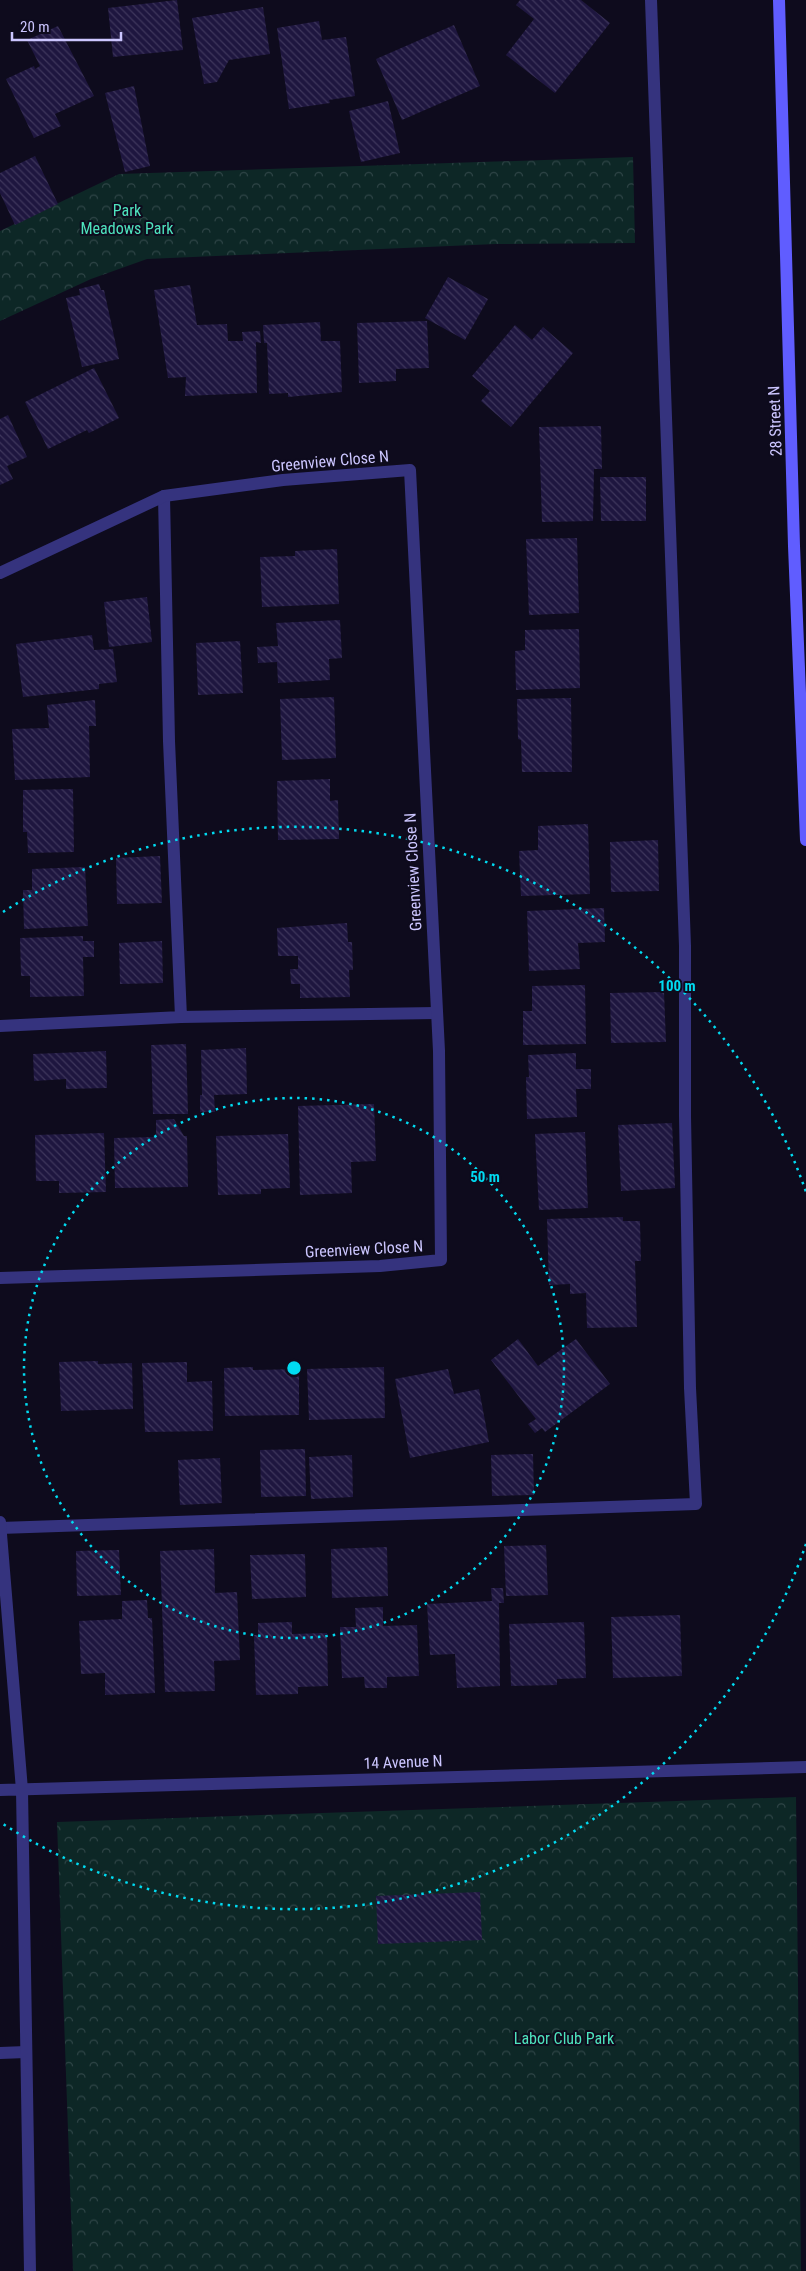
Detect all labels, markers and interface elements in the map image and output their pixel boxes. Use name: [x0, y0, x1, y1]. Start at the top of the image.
scale bar: [12, 10, 121, 42]
text: 20 m: [20, 18, 50, 36]
park label: Park Meadows Park: [80, 201, 174, 238]
street label: 28 Street N: [764, 385, 786, 457]
street label: Greenview Close N: [270, 446, 390, 476]
street label: Greenview Close N: [400, 812, 426, 932]
text: 100 m: [658, 977, 696, 995]
text: 50 m: [470, 1168, 500, 1186]
street label: Greenview Close N: [304, 1236, 424, 1262]
centre of rings: [285, 1359, 303, 1377]
street label: 14 Avenue N: [363, 1751, 443, 1773]
park label: Labor Club Park: [514, 2029, 615, 2048]

